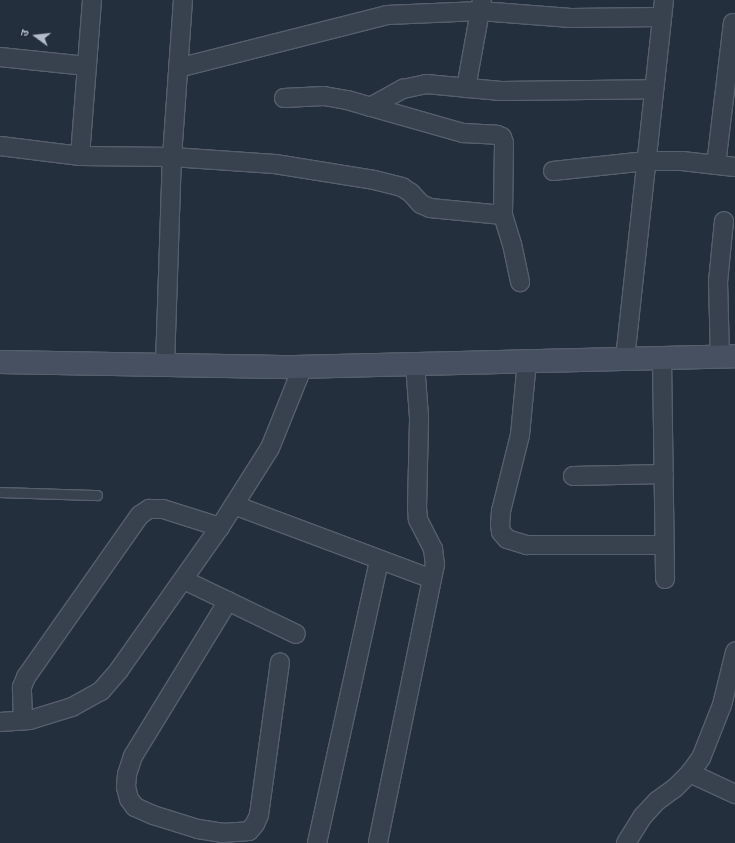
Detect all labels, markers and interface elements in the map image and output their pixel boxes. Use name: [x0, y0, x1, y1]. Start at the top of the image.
north arrow: [16, 16, 56, 56]
text: उ: [17, 28, 31, 38]

